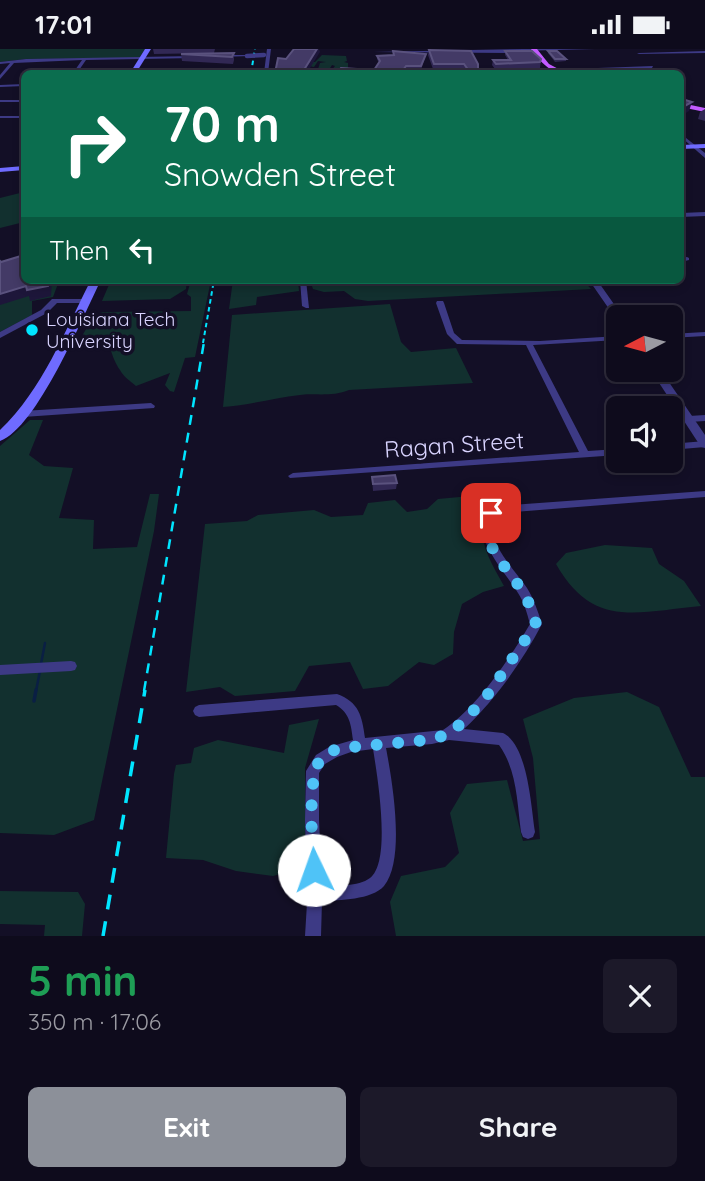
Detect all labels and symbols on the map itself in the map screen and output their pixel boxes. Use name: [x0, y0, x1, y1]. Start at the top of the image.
north arrow: [606, 305, 682, 381]
place label: Louisiana Tech University: [46, 307, 175, 353]
marker: Louisiana Tech University: [24, 322, 40, 338]
street label: Ragan Street: [383, 425, 525, 464]
pin: [461, 483, 521, 543]
position arrow: [277, 833, 351, 907]

